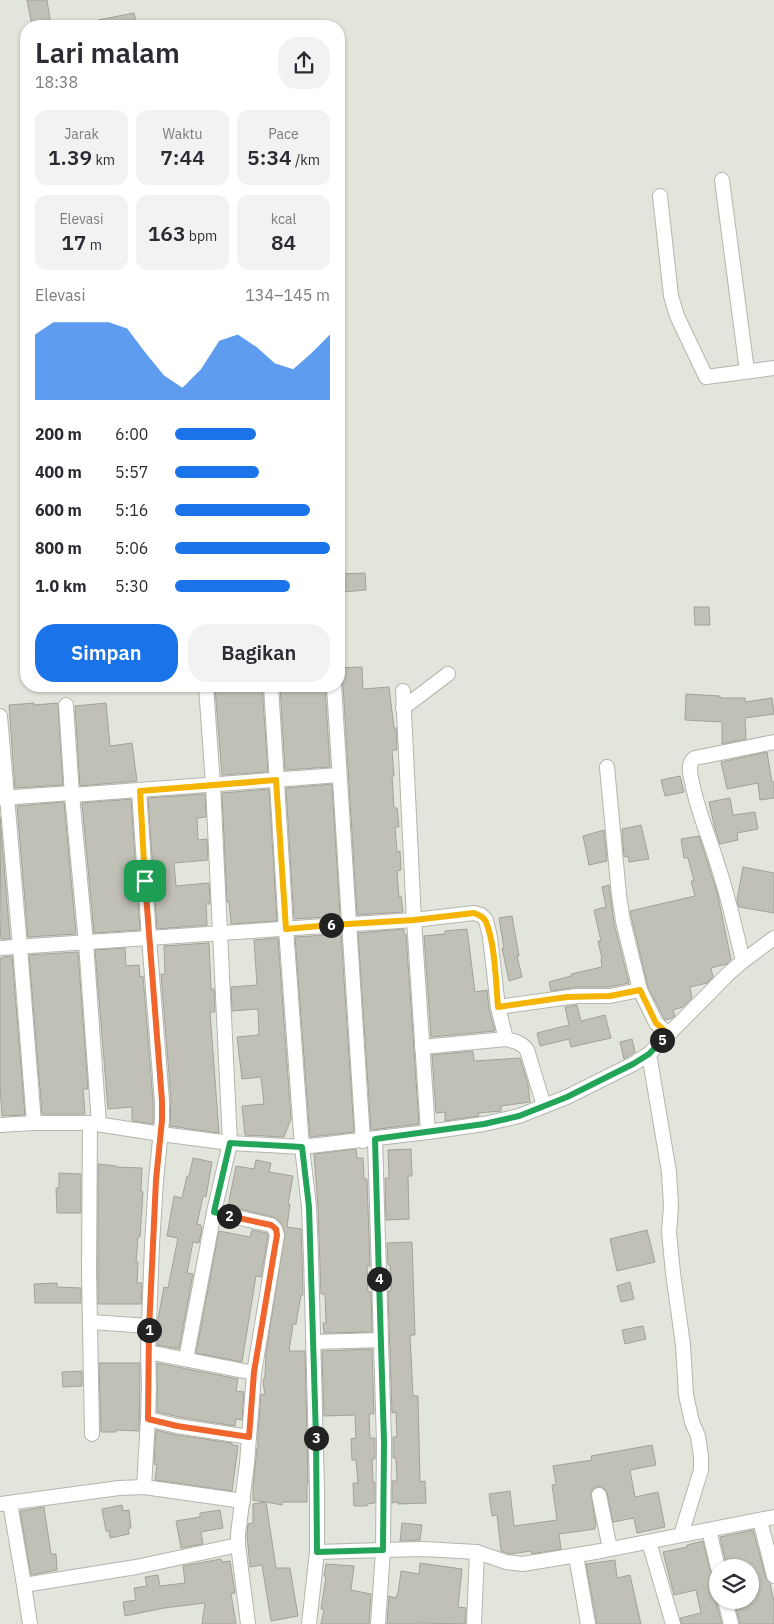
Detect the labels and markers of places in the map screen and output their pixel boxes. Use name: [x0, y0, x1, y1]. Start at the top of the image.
pin: [124, 860, 166, 902]
pin: 6: [318, 912, 344, 938]
pin: 5: [650, 1028, 674, 1052]
pin: 2: [216, 1204, 242, 1228]
pin: 4: [366, 1266, 392, 1292]
pin: 1: [136, 1318, 162, 1342]
pin: 3: [304, 1426, 328, 1450]

